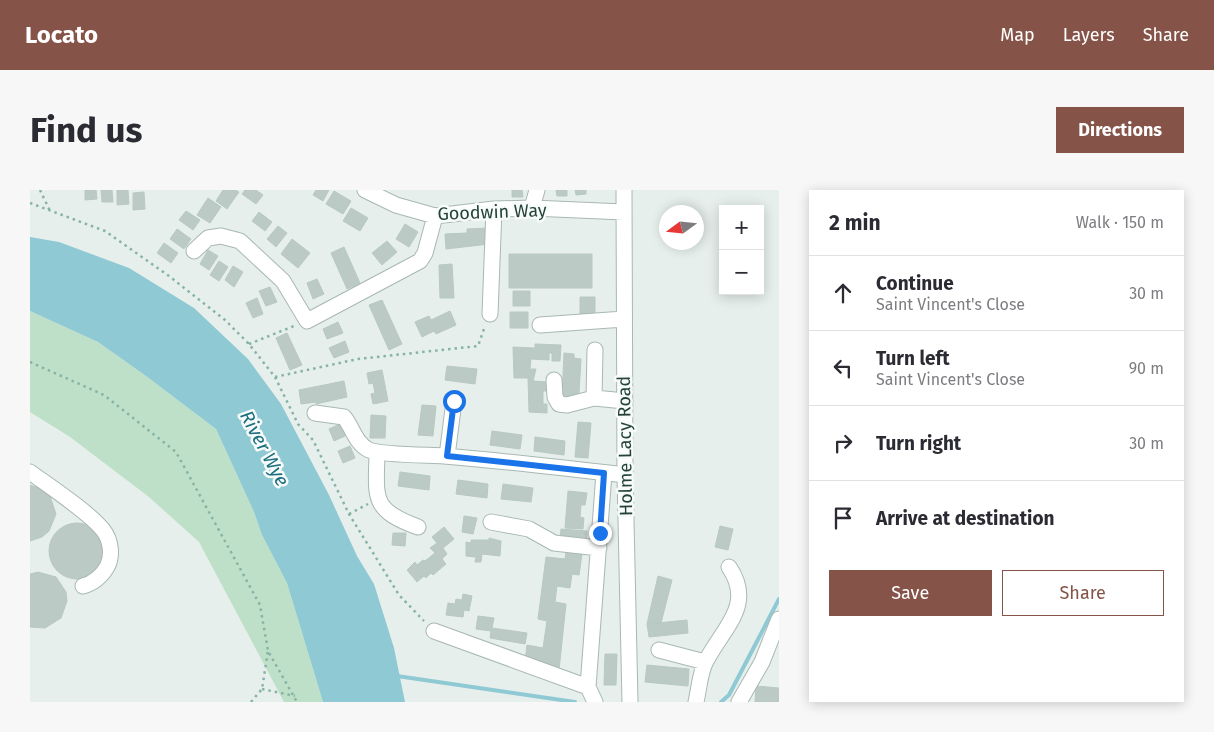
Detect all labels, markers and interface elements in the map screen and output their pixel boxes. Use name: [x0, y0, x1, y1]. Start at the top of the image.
text: Locato: [25, 21, 98, 49]
text: Map: [1000, 24, 1035, 46]
text: Layers: [1063, 24, 1115, 46]
text: Share: [1143, 24, 1189, 46]
button: Directions: [1056, 107, 1184, 153]
text: Find us: [30, 109, 142, 151]
street label: Goodwin Way: [437, 199, 547, 225]
north arrow: [659, 205, 704, 250]
map controls: [719, 205, 764, 295]
button: +: [719, 205, 764, 250]
text: 2 min: [829, 210, 881, 236]
text: Walk · 150 m: [1076, 213, 1164, 232]
button: −: [719, 250, 764, 295]
text: Continue: [876, 272, 954, 295]
icon: ahead: [829, 279, 857, 307]
text: 30 m: [1129, 284, 1164, 303]
text: Saint Vincent's Close: [876, 295, 1025, 314]
text: Turn left: [876, 347, 950, 370]
icon: left: [829, 354, 857, 382]
text: 90 m: [1129, 359, 1164, 378]
text: Saint Vincent's Close: [876, 370, 1025, 389]
street label: Holme Lacy Road: [613, 376, 637, 516]
route start: [443, 390, 466, 413]
water label: River Wye: [235, 406, 294, 490]
icon: right: [829, 429, 857, 457]
text: Turn right: [876, 432, 961, 455]
text: 30 m: [1129, 434, 1164, 453]
icon: arrive: [829, 504, 857, 532]
text: Arrive at destination: [876, 507, 1055, 530]
route end: [589, 522, 612, 545]
button: Save: [829, 570, 992, 616]
button: Share: [1002, 570, 1164, 616]

